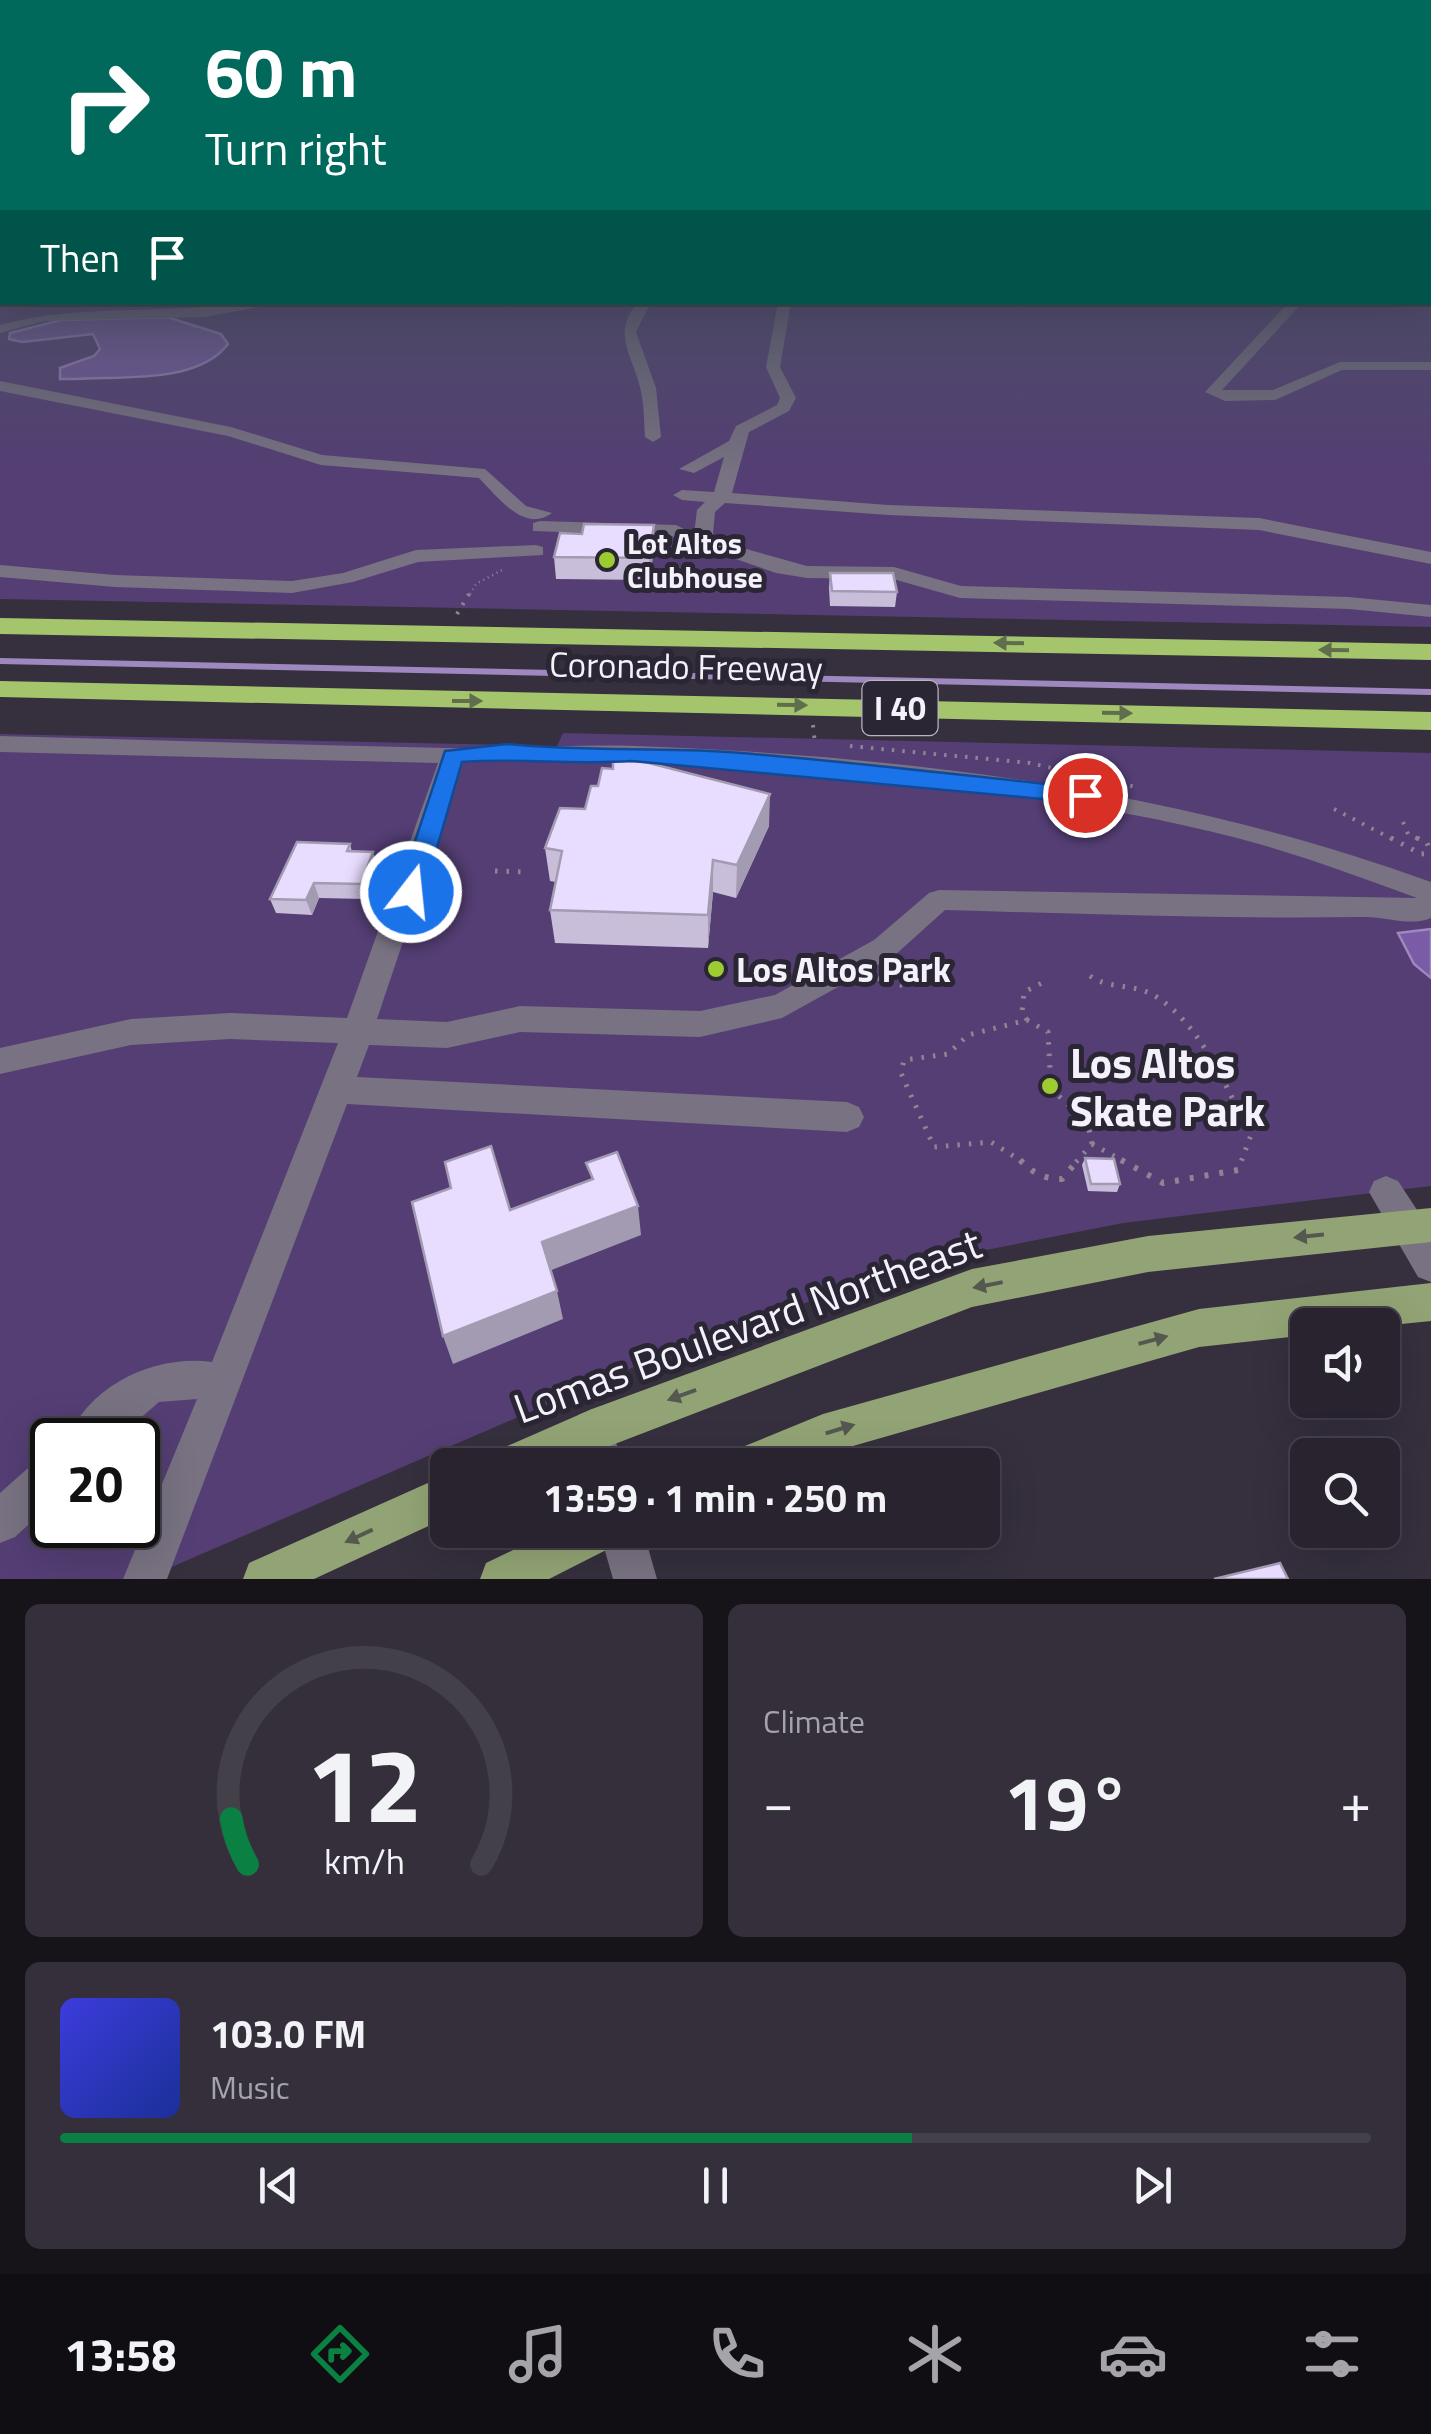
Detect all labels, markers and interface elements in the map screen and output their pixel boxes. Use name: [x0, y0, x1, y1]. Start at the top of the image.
text: 60 m: [205, 18, 358, 124]
icon: right: [40, 40, 170, 170]
text: Turn right: [205, 114, 387, 182]
text: Then: [40, 229, 120, 287]
icon: arrive: [140, 230, 195, 285]
place label: Lot Altos Clubhouse: [627, 520, 763, 600]
marker: Lot Altos Clubhouse: [596, 549, 618, 571]
one-way arrow: [992, 634, 1024, 650]
street label: Coronado Freeway: [549, 637, 823, 695]
one-way arrow: [1317, 641, 1349, 657]
road number: I 40: [862, 681, 938, 735]
one-way arrow: [451, 693, 483, 709]
one-way arrow: [776, 698, 808, 714]
one-way arrow: [1101, 706, 1133, 722]
pin: [1043, 753, 1128, 838]
icon: arrive: [1058, 768, 1113, 823]
position arrow: [359, 840, 463, 944]
place label: Los Altos Park: [736, 942, 951, 996]
marker: Los Altos Park: [705, 958, 727, 980]
place label: Los Altos Skate Park: [1070, 1030, 1266, 1142]
marker: Los Altos Skate Park: [1039, 1075, 1061, 1097]
street label: Lomas Boulevard Northeast: [504, 1211, 990, 1439]
one-way arrow: [1292, 1228, 1324, 1244]
one-way arrow: [972, 1277, 1003, 1293]
map controls: [1290, 1308, 1400, 1548]
button: sound: [1290, 1308, 1400, 1418]
one-way arrow: [1138, 1332, 1169, 1347]
one-way arrow: [667, 1388, 697, 1403]
speed limit sign: 20: [30, 1418, 160, 1548]
one-way arrow: [826, 1421, 856, 1436]
button: search: [1290, 1438, 1400, 1548]
text: 13:59 · 1 min · 250 m: [543, 1469, 887, 1527]
one-way arrow: [344, 1528, 374, 1544]
text: Climate: [763, 1697, 865, 1745]
text: 12: [306, 1704, 422, 1862]
text: 19°: [1004, 1745, 1130, 1859]
text: −: [763, 1760, 794, 1843]
text: +: [1340, 1760, 1371, 1843]
text: km/h: [324, 1833, 404, 1888]
text: 103.0 FM: [210, 2005, 366, 2063]
text: Music: [210, 2063, 290, 2111]
icon: previous: [251, 2158, 306, 2213]
icon: pause: [688, 2158, 743, 2213]
icon: next: [1125, 2158, 1180, 2213]
icon: directions: [305, 2319, 375, 2389]
icon: music: [503, 2319, 573, 2389]
icon: phone: [702, 2319, 772, 2389]
icon: climate: [900, 2319, 970, 2389]
icon: car: [1098, 2319, 1168, 2389]
icon: filters: [1297, 2319, 1367, 2389]
text: 13:58: [64, 2320, 177, 2388]

